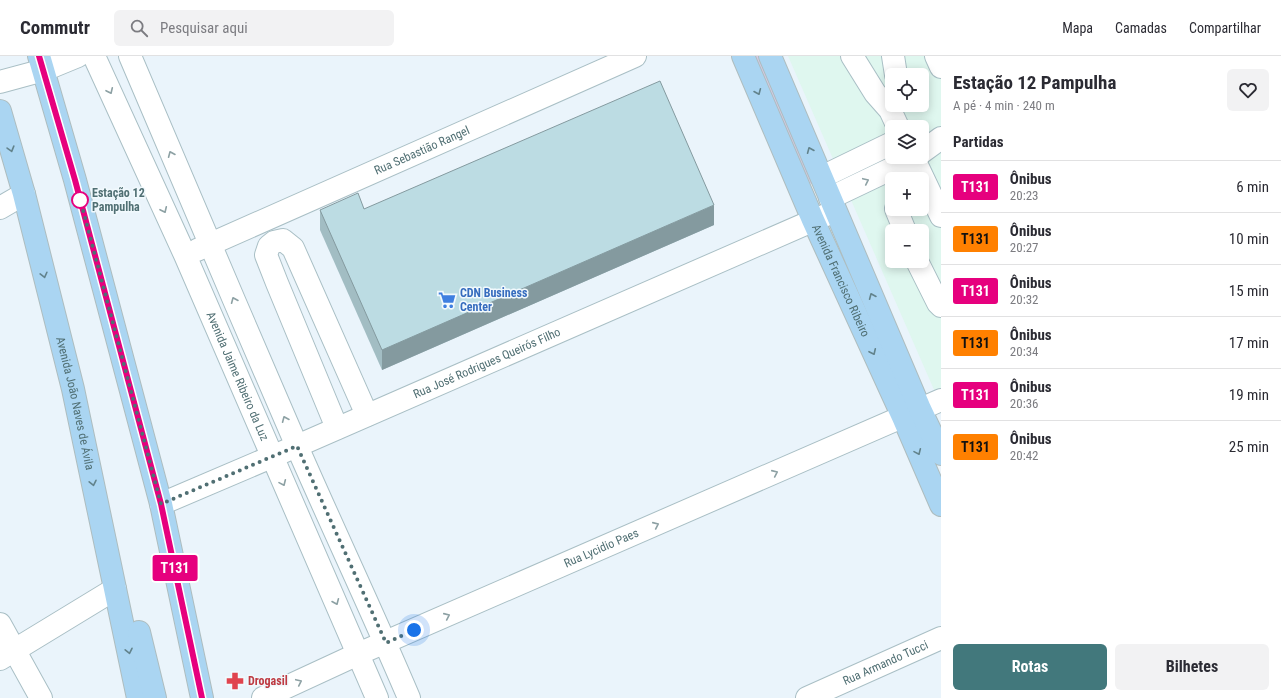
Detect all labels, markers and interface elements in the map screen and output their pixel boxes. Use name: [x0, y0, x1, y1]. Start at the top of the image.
search box: [114, 10, 394, 46]
text: Commutr: [20, 16, 90, 39]
icon: search: [128, 17, 150, 39]
text: Pesquisar aqui: [160, 19, 248, 37]
text: Mapa: [1062, 20, 1093, 36]
text: Camadas: [1115, 20, 1167, 36]
text: Compartilhar: [1189, 20, 1261, 36]
map controls: [885, 68, 929, 268]
button: locate: [885, 68, 929, 112]
button: heart: [1227, 69, 1269, 111]
text: Estação 12 Pampulha: [953, 71, 1116, 94]
one-way arrow: [105, 87, 113, 95]
one-way arrow: [753, 87, 761, 95]
text: A pé · 4 min · 240 m: [953, 98, 1055, 113]
button: layers: [885, 120, 929, 164]
street label: Rua Sebastião Rangel: [372, 123, 472, 178]
text: Partidas: [953, 133, 1004, 151]
one-way arrow: [6, 145, 15, 152]
one-way arrow: [807, 147, 815, 154]
one-way arrow: [168, 151, 176, 158]
text: Ônibus: [1010, 170, 1052, 188]
button: +: [885, 172, 929, 216]
one-way arrow: [861, 178, 869, 186]
text: 6 min: [1236, 178, 1269, 196]
text: T131: [961, 179, 990, 195]
place label: Estação 12 Pampulha: [92, 186, 145, 214]
text: 20:23: [1010, 188, 1039, 203]
marker: Estação 12 Pampulha: [71, 191, 89, 209]
one-way arrow: [159, 205, 167, 213]
street label: Avenida Francisco Ribeiro: [809, 222, 872, 339]
text: Ônibus: [1010, 222, 1052, 240]
button: −: [885, 224, 929, 268]
text: 10 min: [1229, 230, 1269, 248]
text: T131: [961, 231, 990, 247]
text: 20:27: [1010, 240, 1039, 255]
one-way arrow: [39, 271, 48, 278]
text: Ônibus: [1010, 274, 1052, 292]
text: 15 min: [1229, 282, 1269, 300]
text: T131: [961, 283, 990, 299]
place label: CDN Business Center: [460, 286, 528, 314]
supermarket icon: CDN Business Center: [437, 290, 457, 310]
one-way arrow: [868, 292, 876, 299]
text: 20:32: [1010, 292, 1039, 307]
one-way arrow: [230, 296, 238, 303]
street label: Avenida Jaime Ribeiro da Luz: [204, 310, 272, 443]
street label: Rua José Rodrigues Queirós Filho: [411, 325, 563, 401]
text: Ônibus: [1010, 326, 1052, 344]
text: 17 min: [1229, 334, 1269, 352]
street label: Avenida João Naves de Ávila: [53, 335, 97, 472]
text: T131: [961, 335, 990, 351]
text: 20:34: [1010, 344, 1039, 359]
one-way arrow: [868, 347, 876, 355]
text: Ônibus: [1010, 378, 1052, 396]
text: 19 min: [1229, 386, 1269, 404]
text: T131: [961, 387, 990, 403]
text: 20:36: [1010, 396, 1039, 411]
one-way arrow: [282, 416, 290, 423]
text: Ônibus: [1010, 430, 1052, 448]
text: 25 min: [1229, 438, 1269, 456]
text: T131: [961, 439, 990, 455]
one-way arrow: [913, 448, 921, 456]
text: 20:42: [1010, 448, 1039, 463]
one-way arrow: [771, 469, 778, 477]
one-way arrow: [279, 479, 287, 486]
one-way arrow: [88, 480, 97, 486]
one-way arrow: [652, 521, 659, 529]
street label: Rua Lycidio Paes: [562, 526, 641, 570]
line badge: T131: [147, 555, 203, 581]
text: T131: [161, 560, 189, 576]
one-way arrow: [331, 598, 339, 605]
one-way arrow: [442, 613, 450, 621]
your location: [404, 620, 424, 640]
street label: Rua Armando Tucci: [841, 638, 930, 688]
button: Rotas: [953, 644, 1107, 690]
button: Bilhetes: [1115, 644, 1269, 690]
one-way arrow: [124, 648, 132, 654]
pharmacy icon: Drogasil: [225, 671, 245, 691]
place label: Drogasil: [248, 674, 288, 688]
one-way arrow: [294, 679, 302, 687]

